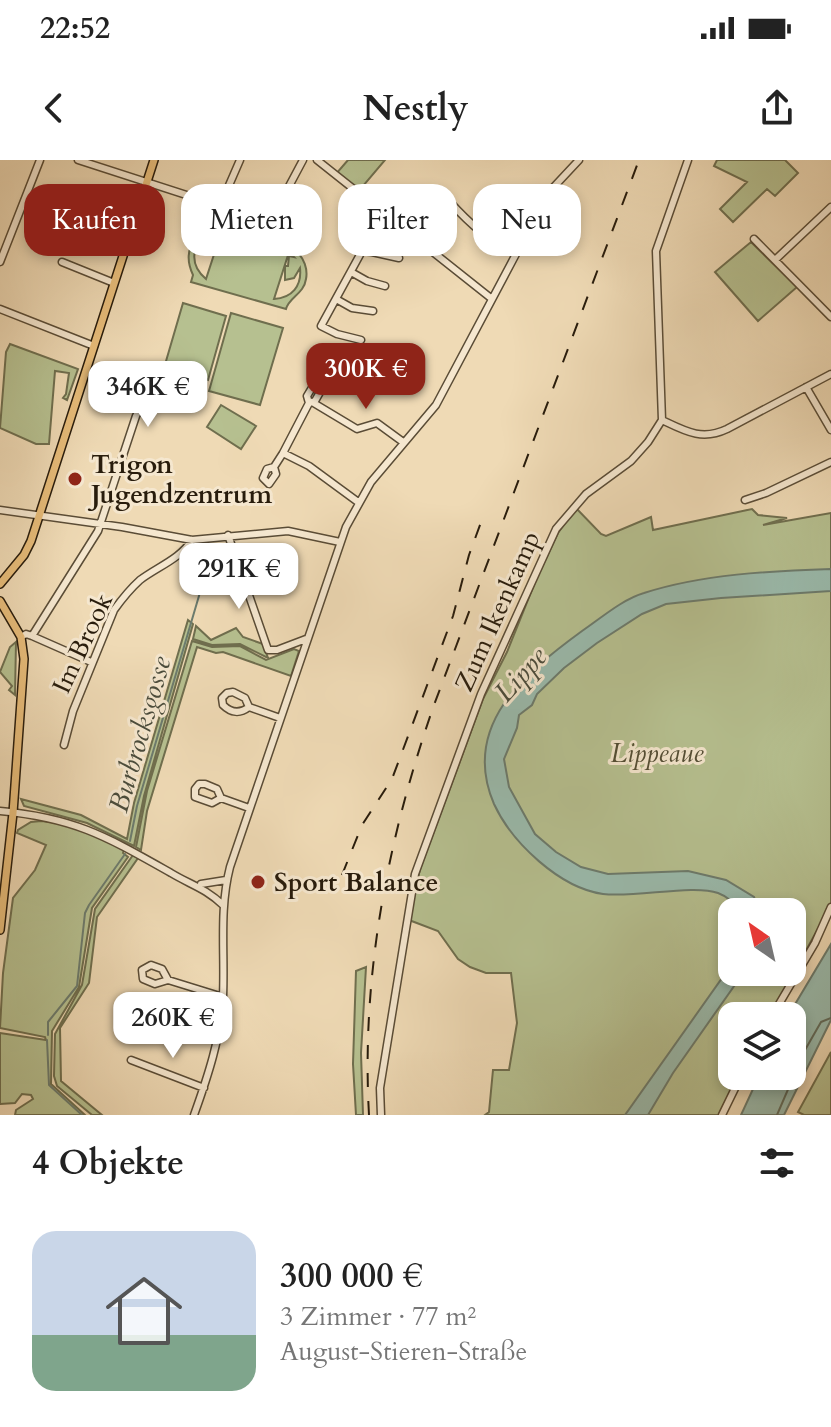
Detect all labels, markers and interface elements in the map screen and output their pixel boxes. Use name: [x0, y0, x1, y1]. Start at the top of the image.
text: 22:52: [40, 8, 110, 49]
text: Nestly: [362, 84, 469, 133]
icon: back: [32, 86, 76, 130]
icon: share: [755, 86, 799, 130]
chip: Kaufen: [24, 184, 165, 256]
chip: Mieten: [181, 184, 322, 256]
chip: Filter: [338, 184, 457, 256]
chip: Neu: [473, 184, 581, 256]
pin: 300K €: [301, 343, 431, 411]
text: 300K €: [324, 351, 408, 386]
pin: 346K €: [83, 361, 213, 429]
text: 346K €: [106, 369, 190, 404]
place label: Trigon Jugendzentrum: [87, 447, 272, 512]
marker: Trigon Jugendzentrum: [66, 470, 84, 488]
street label: Zum Ikenkamp: [446, 525, 548, 697]
pin: 291K €: [174, 543, 304, 611]
text: 291K €: [197, 551, 281, 586]
street label: Im Brook: [44, 587, 121, 699]
water label: Lippe: [486, 639, 556, 711]
water label: Burbrocksgosse: [100, 652, 180, 817]
park label: Lippeaue: [611, 736, 704, 771]
place label: Sport Balance: [274, 865, 438, 900]
marker: Sport Balance: [249, 873, 267, 891]
north arrow: [718, 898, 806, 986]
map controls: [718, 898, 806, 1090]
pin: 260K €: [108, 992, 238, 1060]
text: 260K €: [131, 1000, 215, 1035]
button: layers: [718, 1002, 806, 1090]
text: 4 Objekte: [32, 1140, 184, 1186]
icon: filters: [755, 1141, 799, 1185]
text: 300 000 €: [280, 1253, 423, 1299]
icon: home: [96, 1263, 192, 1359]
text: 3 Zimmer · 77 m²: [280, 1299, 476, 1334]
text: August-Stieren-Straße: [280, 1334, 527, 1369]

